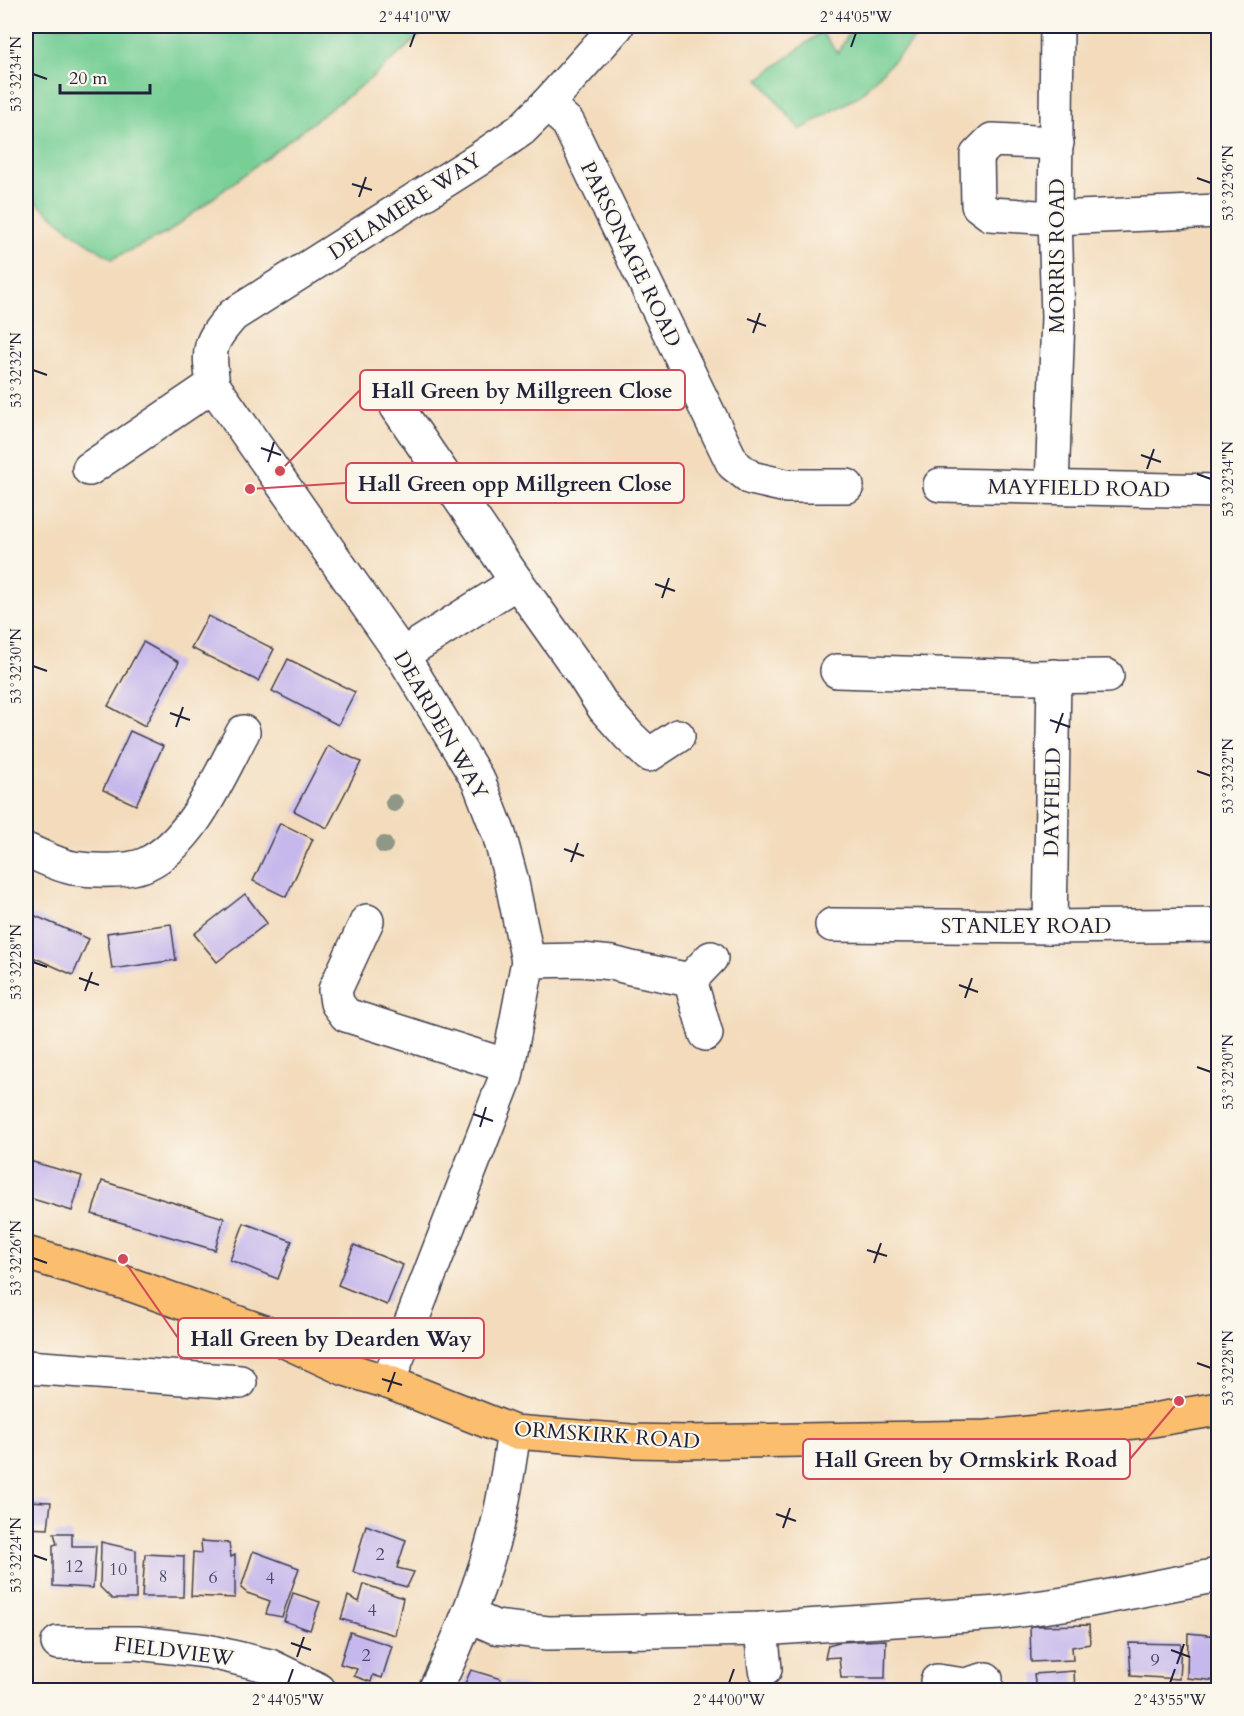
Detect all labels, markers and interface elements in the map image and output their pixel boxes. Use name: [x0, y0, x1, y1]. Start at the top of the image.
text: 2°44'10"W: [379, 7, 452, 27]
text: 2°44'05"W: [820, 7, 893, 27]
text: 53°32'34"N: [6, 36, 26, 112]
scale bar: [60, 57, 150, 95]
text: 20 m: [69, 66, 108, 91]
text: 53°32'36"N: [1218, 145, 1238, 221]
street label: DELAMERE WAY: [323, 146, 488, 267]
street label: PARSONAGE ROAD: [573, 156, 688, 352]
street label: MORRIS ROAD: [1043, 178, 1072, 334]
text: 53°32'32"N: [6, 332, 26, 408]
callout: Hall Green by Millgreen Close: [360, 370, 685, 410]
text: Hall Green by Millgreen Close: [371, 376, 673, 406]
text: 53°32'34"N: [1218, 441, 1238, 517]
callout: Hall Green opp Millgreen Close: [346, 463, 684, 503]
text: Hall Green opp Millgreen Close: [358, 469, 672, 499]
street label: MAYFIELD ROAD: [987, 472, 1171, 505]
text: 53°32'30"N: [6, 628, 26, 704]
street label: DEARDEN WAY: [386, 646, 495, 805]
text: 53°32'32"N: [1218, 738, 1238, 814]
street label: DAYFIELD: [1037, 747, 1068, 857]
street label: STANLEY ROAD: [941, 912, 1111, 941]
text: 53°32'28"N: [6, 924, 26, 1000]
text: 53°32'30"N: [1218, 1034, 1238, 1110]
text: 53°32'26"N: [6, 1220, 26, 1296]
callout: Hall Green by Dearden Way: [178, 1318, 484, 1358]
text: Hall Green by Dearden Way: [190, 1324, 472, 1354]
text: 53°32'28"N: [1218, 1330, 1238, 1406]
street label: ORMSKIRK ROAD: [513, 1415, 701, 1456]
callout: Hall Green by Ormskirk Road: [803, 1439, 1130, 1479]
text: Hall Green by Ormskirk Road: [814, 1445, 1118, 1475]
text: 53°32'24"N: [6, 1517, 26, 1593]
house number: 2: [375, 1542, 385, 1567]
house number: 12: [65, 1554, 83, 1579]
house number: 10: [109, 1557, 127, 1582]
house number: 8: [158, 1564, 168, 1589]
house number: 6: [208, 1565, 218, 1590]
house number: 4: [265, 1566, 275, 1591]
house number: 4: [367, 1598, 377, 1623]
street label: FIELDVIEW: [112, 1630, 236, 1673]
house number: 2: [361, 1643, 371, 1668]
house number: 9: [1150, 1648, 1160, 1673]
text: 2°44'05"W: [252, 1690, 325, 1710]
text: 2°44'00"W: [693, 1690, 766, 1710]
text: 2°43'55"W: [1134, 1690, 1207, 1710]

